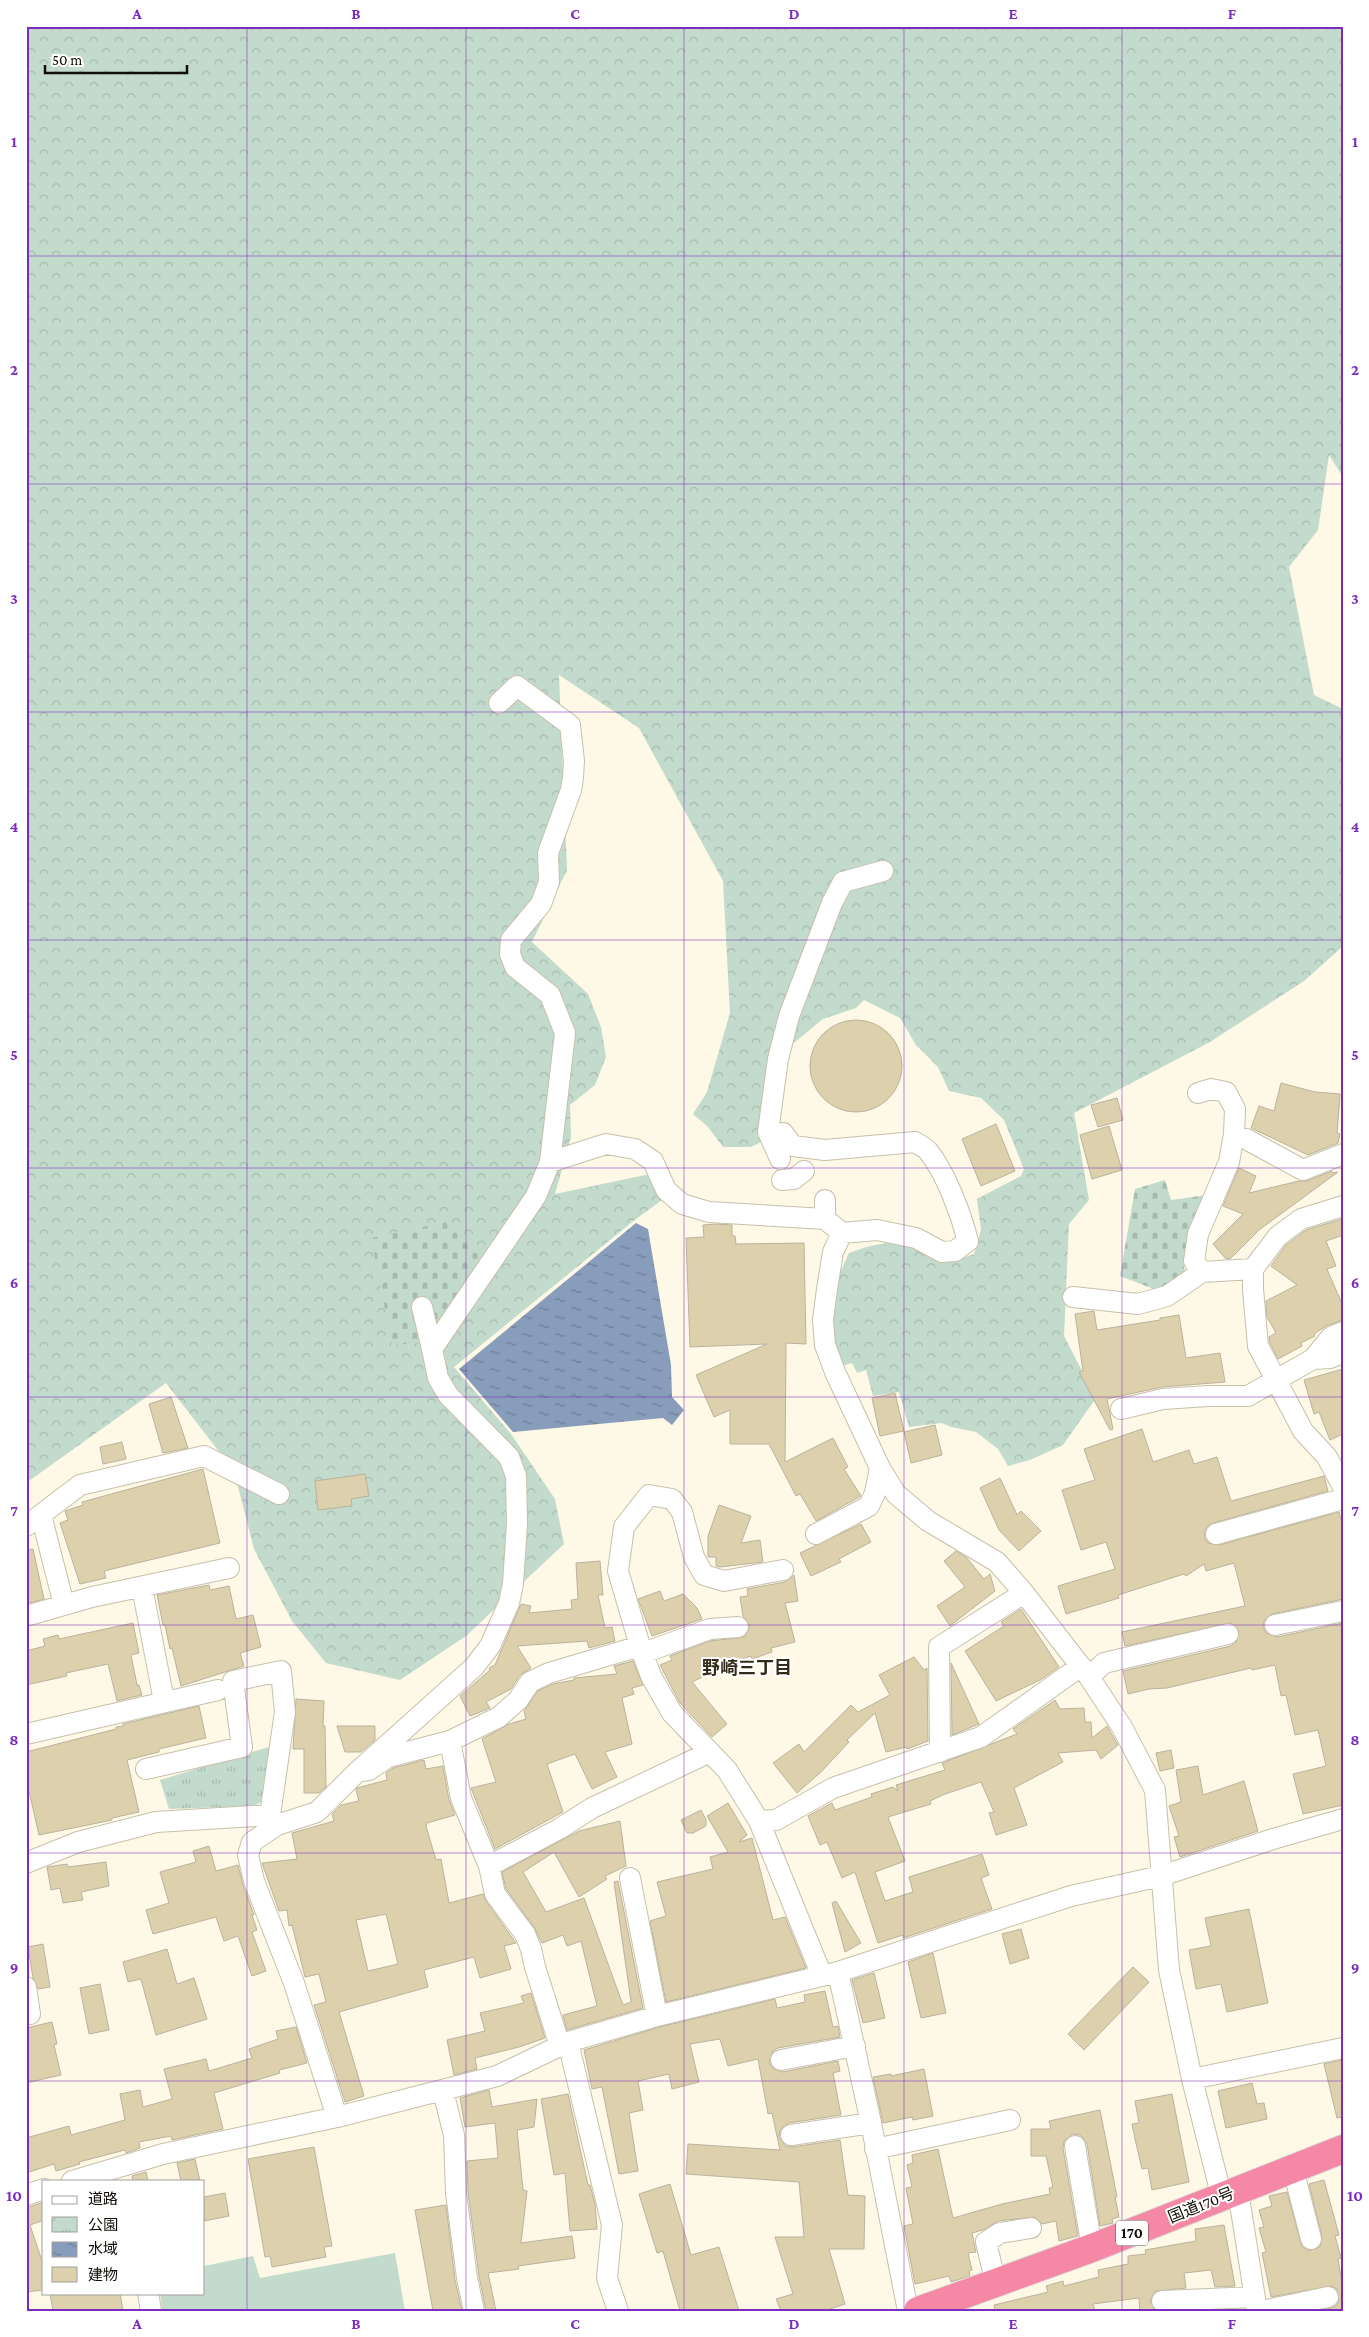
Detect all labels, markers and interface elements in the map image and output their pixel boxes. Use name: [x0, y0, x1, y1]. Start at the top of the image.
text: A: [131, 5, 142, 22]
text: B: [351, 5, 361, 22]
text: C: [570, 5, 580, 22]
text: D: [788, 5, 800, 22]
text: E: [1008, 5, 1018, 22]
text: F: [1228, 5, 1237, 22]
scale bar: [45, 42, 188, 74]
text: 50 m: [52, 52, 82, 68]
text: 1: [11, 133, 17, 150]
text: 1: [1352, 133, 1358, 150]
text: 2: [10, 361, 18, 378]
text: 2: [1351, 361, 1359, 378]
text: 3: [10, 590, 18, 607]
text: 3: [1351, 590, 1359, 607]
text: 4: [10, 818, 19, 835]
text: 4: [1351, 818, 1360, 835]
text: 5: [10, 1046, 18, 1063]
text: 5: [1351, 1046, 1359, 1063]
text: 6: [10, 1274, 18, 1291]
text: 6: [1351, 1274, 1359, 1291]
text: 7: [10, 1502, 18, 1519]
text: 7: [1351, 1502, 1359, 1519]
district label: 野崎三丁目: [702, 1658, 792, 1678]
text: 8: [9, 1731, 19, 1748]
text: 8: [1350, 1731, 1360, 1748]
text: 9: [10, 1959, 18, 1976]
text: 9: [1351, 1959, 1359, 1976]
legend: [42, 2180, 205, 2294]
street label: 国道170号: [1166, 2184, 1236, 2226]
text: 10: [6, 2187, 22, 2204]
text: 10: [1347, 2187, 1363, 2204]
text: 道路: [88, 2191, 118, 2207]
text: 公園: [88, 2217, 118, 2233]
road number: 170: [1116, 2220, 1148, 2246]
text: 水域: [88, 2241, 118, 2257]
text: 建物: [88, 2267, 118, 2283]
text: A: [131, 2315, 142, 2332]
text: B: [351, 2315, 361, 2332]
text: C: [570, 2315, 580, 2332]
text: D: [788, 2315, 800, 2332]
text: E: [1008, 2315, 1018, 2332]
text: F: [1228, 2315, 1237, 2332]

